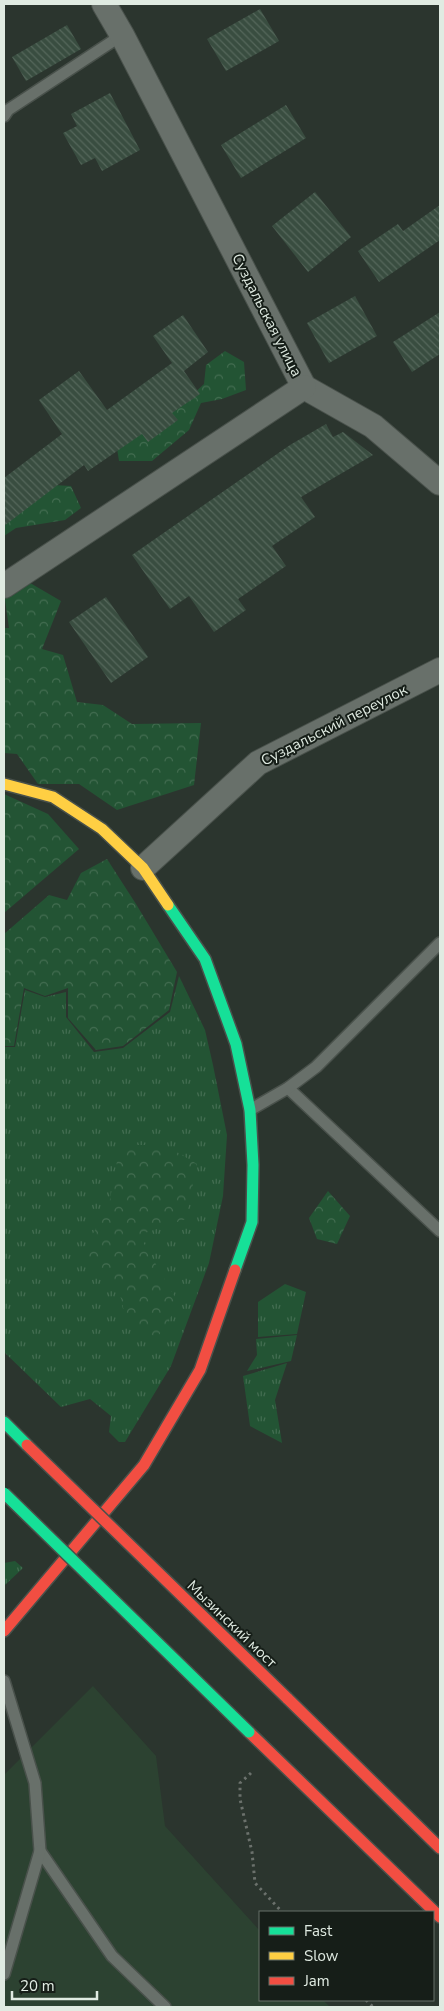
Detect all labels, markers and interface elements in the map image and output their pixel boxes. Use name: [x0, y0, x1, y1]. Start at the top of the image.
street label: Суздальская улица: [227, 250, 307, 380]
street label: Суздальский переулок: [258, 679, 411, 771]
street label: Мызинский мост: [183, 1576, 281, 1672]
legend: [259, 1911, 434, 2001]
text: Fast: [304, 1921, 333, 1941]
text: Slow: [304, 1946, 339, 1966]
scale bar: [12, 1968, 98, 2000]
text: Jam: [303, 1971, 330, 1991]
text: 20 m: [20, 1976, 55, 1996]

